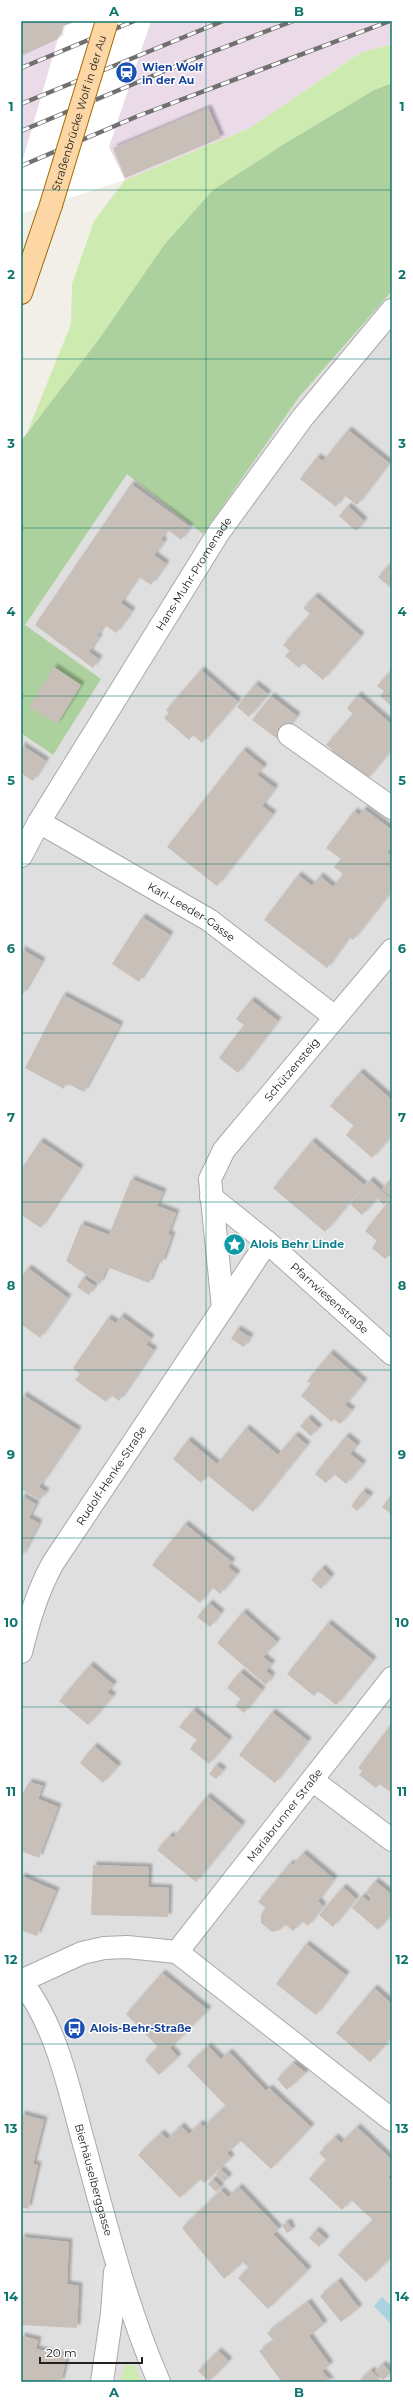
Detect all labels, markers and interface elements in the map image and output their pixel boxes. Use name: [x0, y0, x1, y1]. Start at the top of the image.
text: A: [108, 3, 120, 19]
text: B: [294, 3, 304, 19]
street label: Straßenbrücke Wolf in der Au: [49, 33, 109, 193]
station icon: Wien Wolf in der Au: [113, 60, 139, 86]
place label: Wien Wolf in der Au: [142, 60, 203, 87]
text: 1: [8, 98, 14, 114]
text: 1: [399, 98, 405, 114]
text: 2: [7, 266, 15, 282]
text: 2: [398, 266, 406, 282]
text: 3: [6, 435, 15, 451]
text: 3: [397, 435, 406, 451]
street label: Hans-Muhr-Promenade: [153, 514, 235, 633]
text: 4: [7, 603, 16, 619]
text: 4: [398, 603, 407, 619]
text: 5: [7, 772, 15, 788]
text: 5: [398, 772, 406, 788]
street label: Karl-Leeder-Gasse: [145, 879, 238, 945]
text: 6: [7, 940, 16, 956]
text: 6: [398, 940, 407, 956]
street label: Schützensteig: [261, 1035, 322, 1104]
text: 7: [7, 1109, 15, 1125]
text: 7: [398, 1109, 406, 1125]
place icon: Alois Behr Linde: [222, 1231, 248, 1257]
place label: Alois Behr Linde: [249, 1237, 344, 1251]
street label: Pfarrwiesenstraße: [288, 1260, 372, 1337]
text: 8: [7, 1277, 16, 1293]
text: 8: [398, 1277, 407, 1293]
street label: Rudolf-Henke-Straße: [73, 1423, 150, 1528]
text: 9: [7, 1446, 15, 1462]
text: 9: [398, 1446, 406, 1462]
text: 10: [4, 1614, 18, 1630]
text: 10: [395, 1614, 409, 1630]
street label: Mariabrunner Straße: [244, 1765, 326, 1865]
text: 11: [6, 1783, 16, 1799]
text: 11: [397, 1783, 407, 1799]
text: 12: [5, 1951, 18, 1967]
text: 12: [396, 1951, 409, 1967]
bus stop icon: Alois-Behr-Straße: [61, 2015, 87, 2041]
place label: Alois-Behr-Straße: [89, 2021, 192, 2035]
text: 13: [5, 2120, 18, 2136]
text: 13: [396, 2120, 409, 2136]
street label: Bierhäuselberggasse: [72, 2122, 116, 2238]
text: 14: [4, 2288, 18, 2304]
text: 14: [395, 2288, 409, 2304]
scale bar: [40, 2339, 142, 2365]
text: 20 m: [46, 2345, 77, 2360]
text: A: [108, 2384, 120, 2400]
text: B: [294, 2384, 304, 2400]

